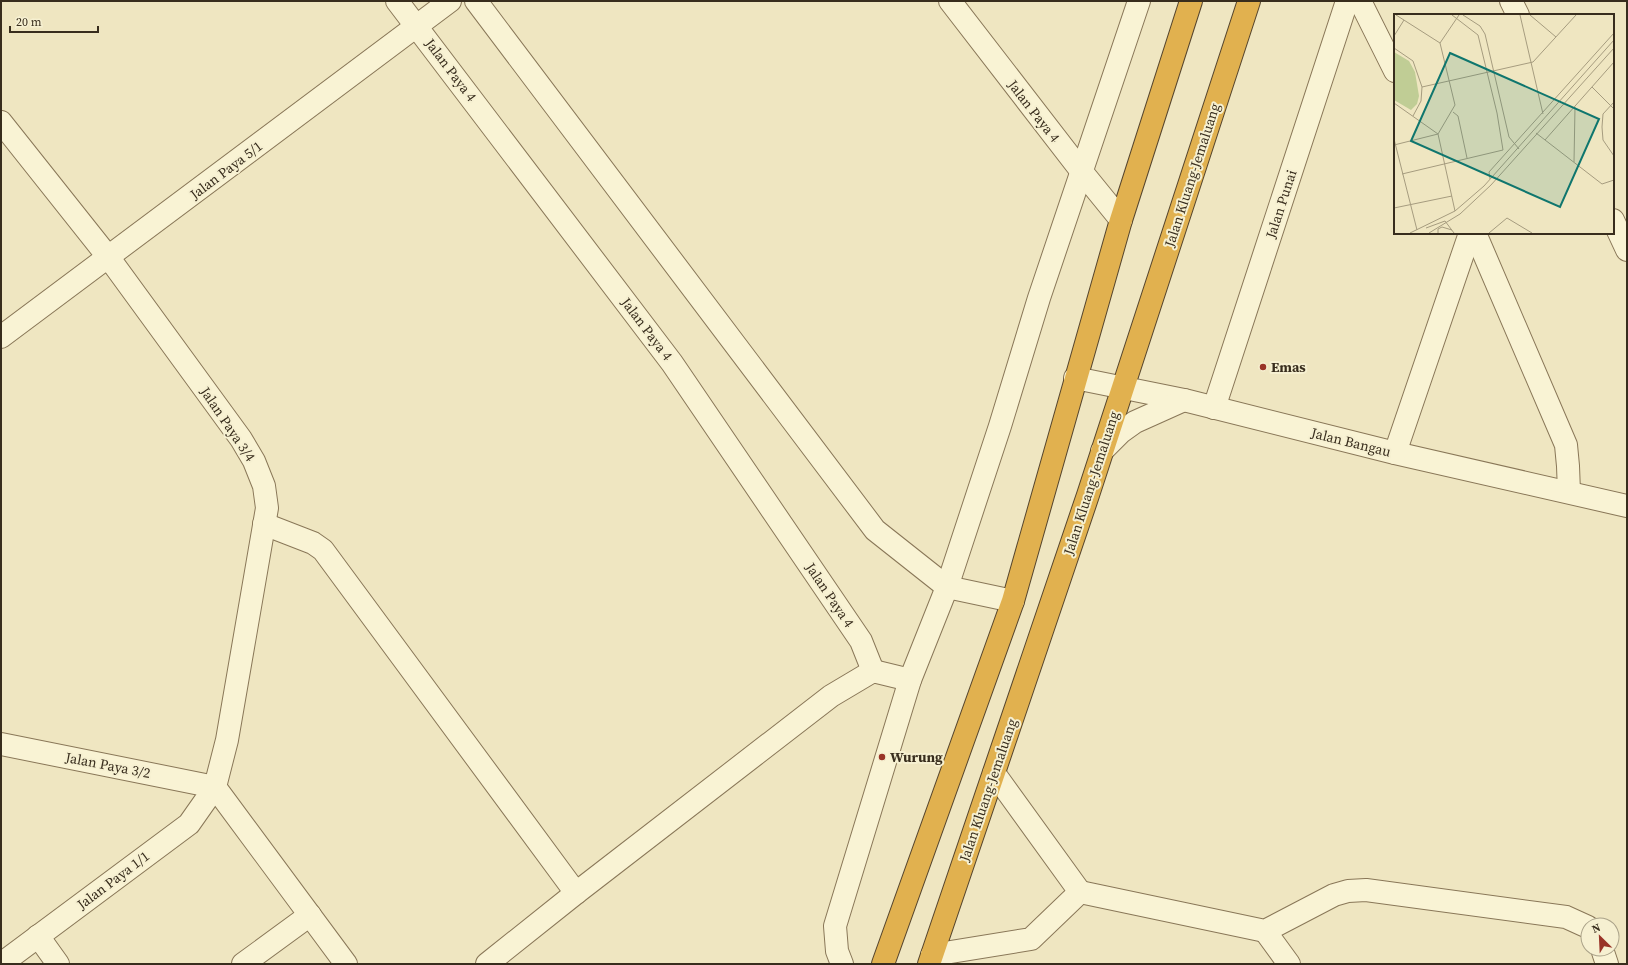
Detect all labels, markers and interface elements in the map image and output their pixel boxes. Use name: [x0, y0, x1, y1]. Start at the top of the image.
scale bar: [10, 8, 98, 34]
text: 20 m: [16, 14, 42, 30]
inset map: [1394, 14, 1614, 234]
street label: Jalan Paya 4: [420, 33, 481, 106]
street label: Jalan Paya 4: [1003, 75, 1065, 146]
street label: Jalan Kluang-Jemaluang: [1159, 101, 1225, 250]
street label: Jalan Paya 5/1: [185, 136, 266, 204]
street label: Jalan Punai: [1260, 167, 1301, 242]
street label: Jalan Paya 4: [616, 292, 677, 365]
place label: Emas: [1271, 357, 1306, 377]
marker: Emas: [1258, 362, 1268, 372]
street label: Jalan Paya 3/4: [195, 382, 260, 465]
street label: Jalan Kluang-Jemaluang: [1058, 409, 1124, 558]
street label: Jalan Bangau: [1308, 422, 1393, 462]
street label: Jalan Paya 4: [800, 558, 859, 631]
street label: Jalan Kluang-Jemaluang: [954, 716, 1022, 865]
street label: Jalan Paya 3/2: [63, 747, 152, 783]
place label: Wurung: [890, 747, 943, 767]
marker: Wurung: [877, 752, 887, 762]
street label: Jalan Paya 1/1: [72, 846, 153, 914]
north arrow: [1580, 917, 1620, 957]
text: N: [1589, 920, 1603, 937]

